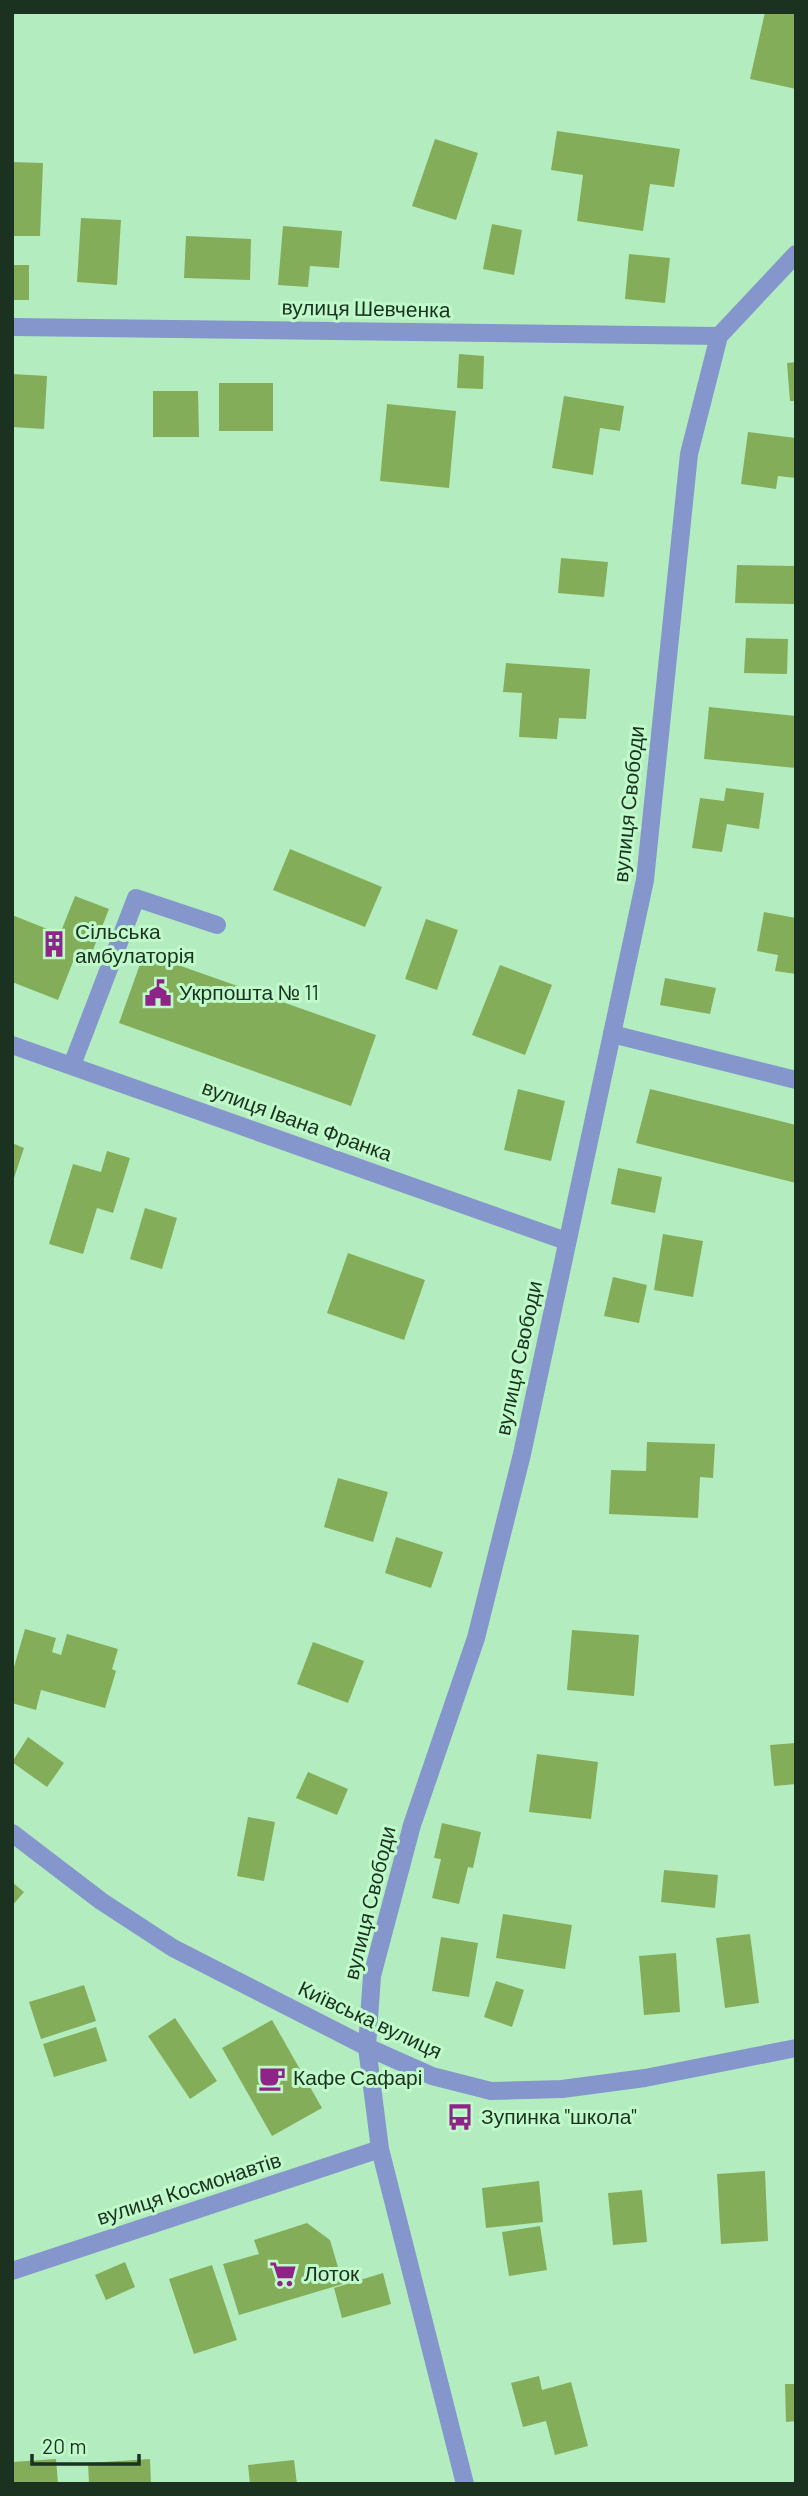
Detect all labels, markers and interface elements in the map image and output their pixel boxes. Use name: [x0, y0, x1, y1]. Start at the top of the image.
street label: вулиця Шевченка: [281, 294, 451, 321]
street label: вулиця Свободи: [607, 724, 648, 883]
place label: Сільська амбулаторія: [75, 918, 195, 967]
building icon: Сільська амбулаторія: [39, 929, 69, 959]
public building icon: Укрпошта № 11: [143, 978, 173, 1008]
place label: Укрпошта № 11: [179, 979, 319, 1004]
street label: вулиця Івана Франка: [199, 1074, 396, 1166]
street label: вулиця Свободи: [489, 1278, 546, 1437]
street label: вулиця Свободи: [337, 1823, 400, 1982]
street label: Київська вулиця: [295, 1974, 447, 2063]
cafe icon: Кафе Сафарі: [257, 2063, 287, 2093]
place label: Кафе Сафарі: [293, 2064, 422, 2089]
bus stop icon: Зупинка "школа": [445, 2102, 475, 2132]
place label: Зупинка "школа": [481, 2103, 637, 2128]
street label: вулиця Космонавтів: [93, 2146, 284, 2229]
supermarket icon: Лоток: [268, 2259, 298, 2289]
place label: Лоток: [304, 2260, 360, 2285]
scale bar: [32, 2422, 138, 2466]
text: 20 m: [42, 2433, 87, 2458]

